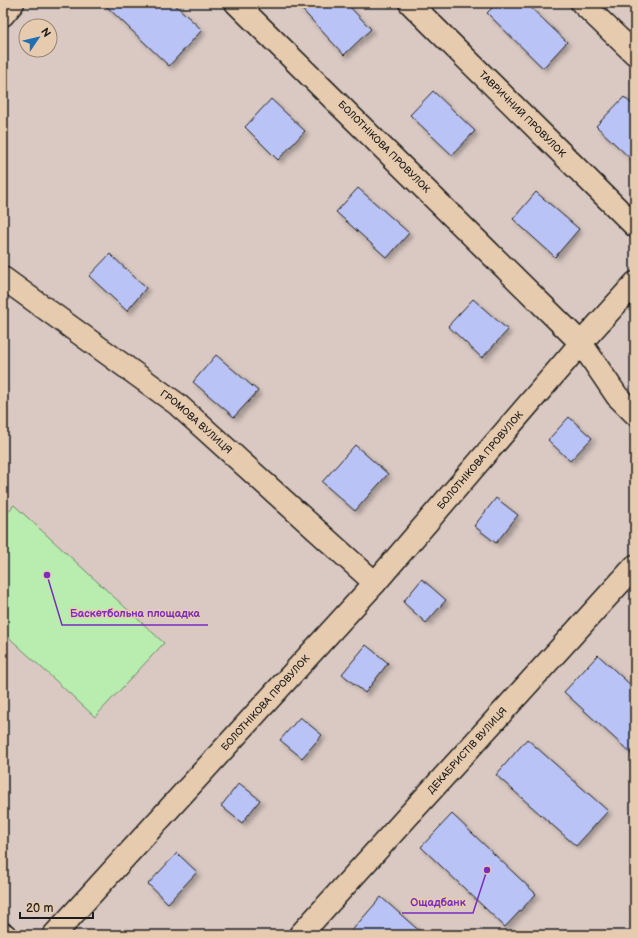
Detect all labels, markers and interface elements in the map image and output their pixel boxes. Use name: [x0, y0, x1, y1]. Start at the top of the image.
north arrow: [18, 18, 58, 58]
text: N: [38, 25, 53, 40]
street label: ТАВРИЧНИЙ ПРОВУЛОК: [476, 69, 569, 160]
street label: БОЛОТНІКОВА ПРОВУЛОК: [335, 98, 433, 196]
street label: ГРОМОВА ВУЛИЦЯ: [158, 388, 234, 457]
street label: БОЛОТНІКОВА ПРОВУЛОК: [435, 408, 526, 512]
callout: Баскетбольна площадка: [62, 602, 208, 625]
text: Баскетбольна площадка: [70, 607, 201, 620]
street label: БОЛОТНІКОВА ПРОВУЛОК: [219, 652, 313, 753]
street label: ДЕКАБРИСТІВ ВУЛИЦЯ: [425, 705, 510, 796]
callout: Ощадбанк: [402, 890, 473, 913]
scale bar: [20, 894, 93, 920]
text: Ощадбанк: [410, 896, 466, 909]
text: 20 m: [26, 901, 53, 916]

